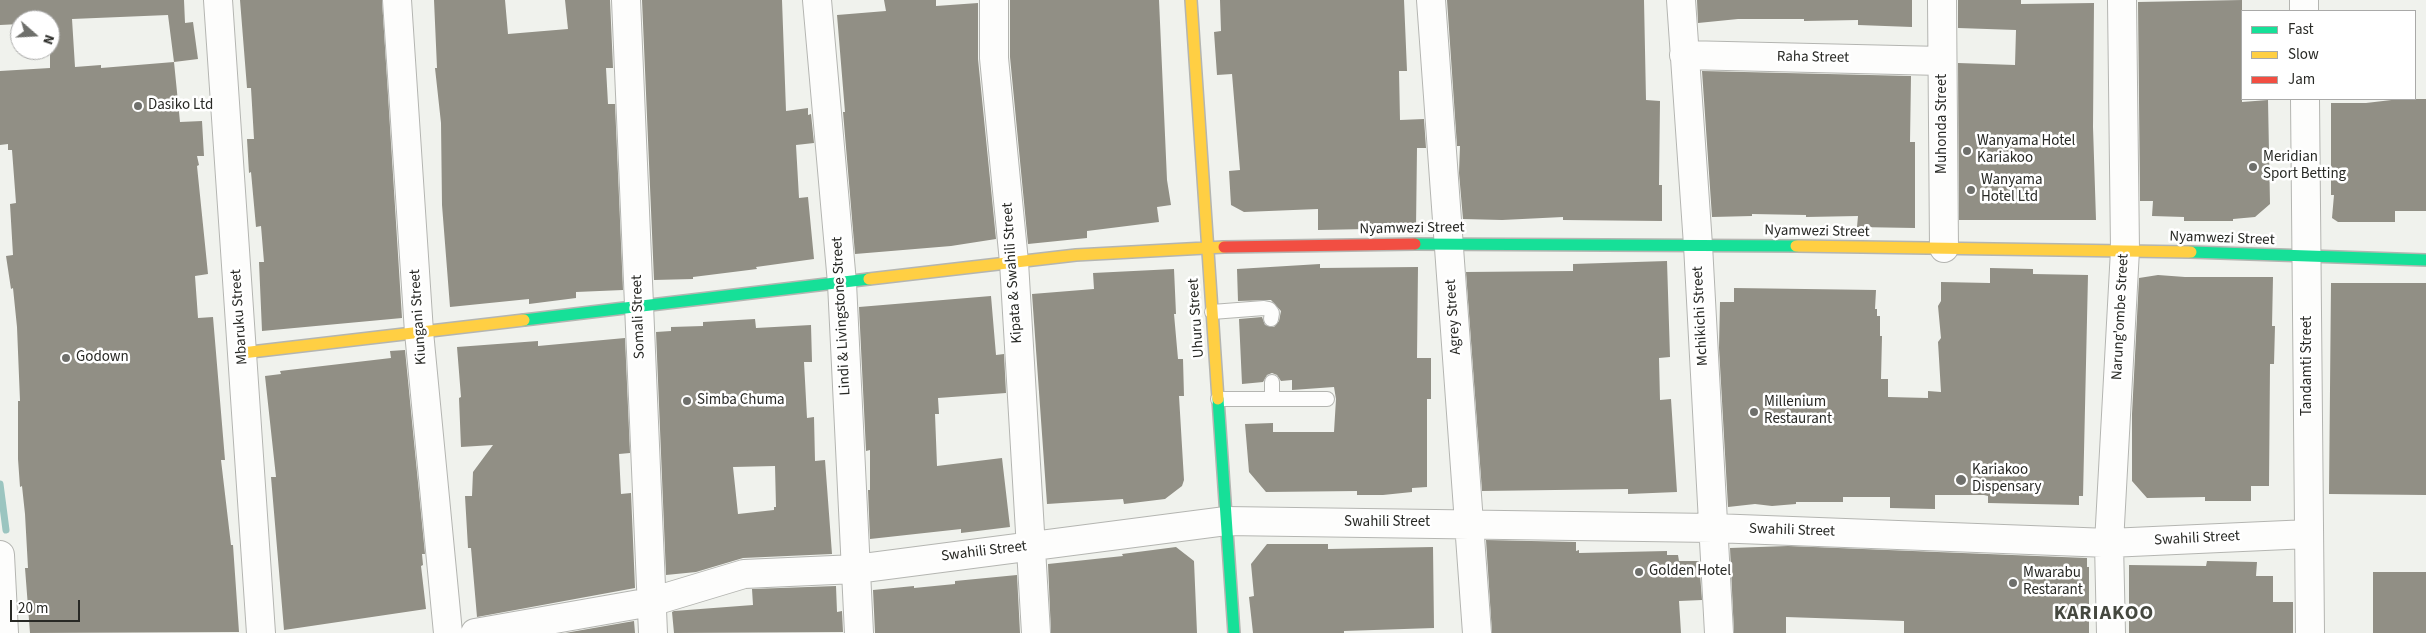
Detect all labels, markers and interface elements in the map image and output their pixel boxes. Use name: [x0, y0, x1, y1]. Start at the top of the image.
north arrow: [10, 10, 60, 60]
legend: [2241, 10, 2416, 100]
text: Fast: [2288, 19, 2314, 40]
text: N: [37, 32, 59, 47]
text: Slow: [2288, 44, 2319, 65]
street label: Raha Street: [1777, 48, 1849, 68]
text: Jam: [2288, 69, 2315, 90]
street label: Muhonda Street: [1934, 74, 1952, 174]
place label: Dasiko Ltd: [148, 97, 213, 115]
marker: Dasiko Ltd: [132, 100, 144, 112]
place label: Wanyama Hotel Kariakoo: [1977, 133, 2075, 168]
marker: Wanyama Hotel Kariakoo: [1961, 145, 1973, 157]
place label: Meridian Sport Betting: [2263, 149, 2346, 184]
marker: Meridian Sport Betting: [2247, 161, 2259, 173]
place label: Wanyama Hotel Ltd: [1981, 172, 2043, 207]
marker: Wanyama Hotel Ltd: [1965, 184, 1977, 196]
street label: Kipata & Swahili Street: [999, 202, 1027, 344]
street label: Nyamwezi Street: [1359, 219, 1465, 239]
street label: Nyamwezi Street: [1764, 222, 1870, 242]
street label: Nyamwezi Street: [2169, 228, 2275, 250]
street label: Lindi & Livingstone Street: [829, 236, 855, 396]
street label: Narung'ombe Street: [2109, 253, 2133, 381]
street label: Mchikichi Street: [1689, 266, 1713, 366]
street label: Kiungani Street: [407, 268, 431, 366]
street label: Mbaruku Street: [228, 269, 252, 365]
street label: Somali Street: [629, 275, 649, 359]
street label: Uhuru Street: [1185, 277, 1209, 359]
street label: Agrey Street: [1442, 279, 1466, 355]
street label: Tandamti Street: [2299, 316, 2317, 416]
place label: Godown: [76, 349, 129, 367]
marker: Godown: [60, 352, 72, 364]
place label: Simba Chuma: [697, 392, 785, 410]
place label: Millenium Restaurant: [1764, 394, 1832, 429]
marker: Simba Chuma: [681, 395, 693, 407]
marker: Millenium Restaurant: [1748, 406, 1760, 418]
place label: Kariakoo Dispensary: [1972, 462, 2042, 497]
marker: Kariakoo Dispensary: [1954, 473, 1968, 487]
street label: Swahili Street: [1344, 514, 1430, 532]
street label: Swahili Street: [1749, 521, 1835, 541]
street label: Swahili Street: [2154, 528, 2240, 550]
street label: Swahili Street: [940, 538, 1028, 566]
place label: Golden Hotel: [1649, 563, 1731, 581]
place label: Mwarabu Restarant: [2023, 565, 2083, 600]
marker: Golden Hotel: [1633, 566, 1645, 578]
marker: Mwarabu Restarant: [2007, 577, 2019, 589]
scale bar: [12, 590, 82, 622]
text: 20 m: [18, 598, 48, 619]
district label: KARIAKOO: [2053, 603, 2155, 627]

